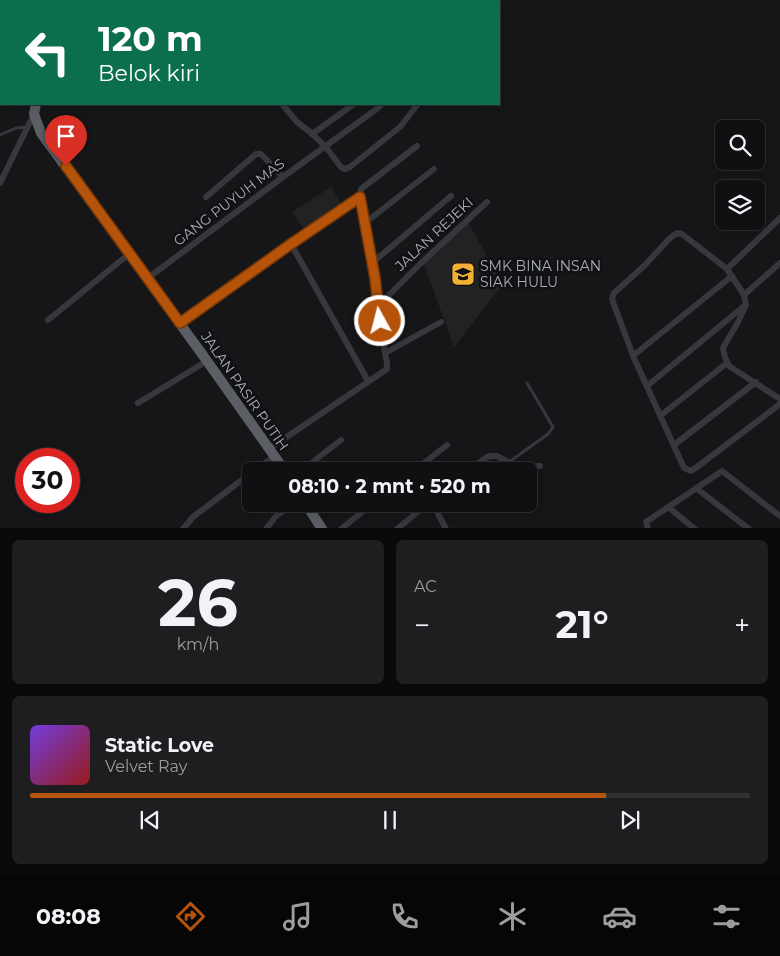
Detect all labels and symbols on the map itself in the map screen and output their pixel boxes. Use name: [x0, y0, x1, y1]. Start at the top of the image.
pin: [45, 115, 87, 166]
street label: GANG PUYUH MAS: [170, 154, 288, 250]
street label: JALAN REJEKI: [390, 193, 477, 275]
place label: SMK BINA INSAN SIAK HULU: [480, 257, 601, 291]
school or university icon: SMK BINA INSAN SIAK HULU: [450, 261, 476, 287]
position arrow: [353, 294, 405, 346]
street label: JALAN PASIR PUTIH: [197, 327, 293, 454]
speed limit sign: 30: [15, 448, 80, 513]

